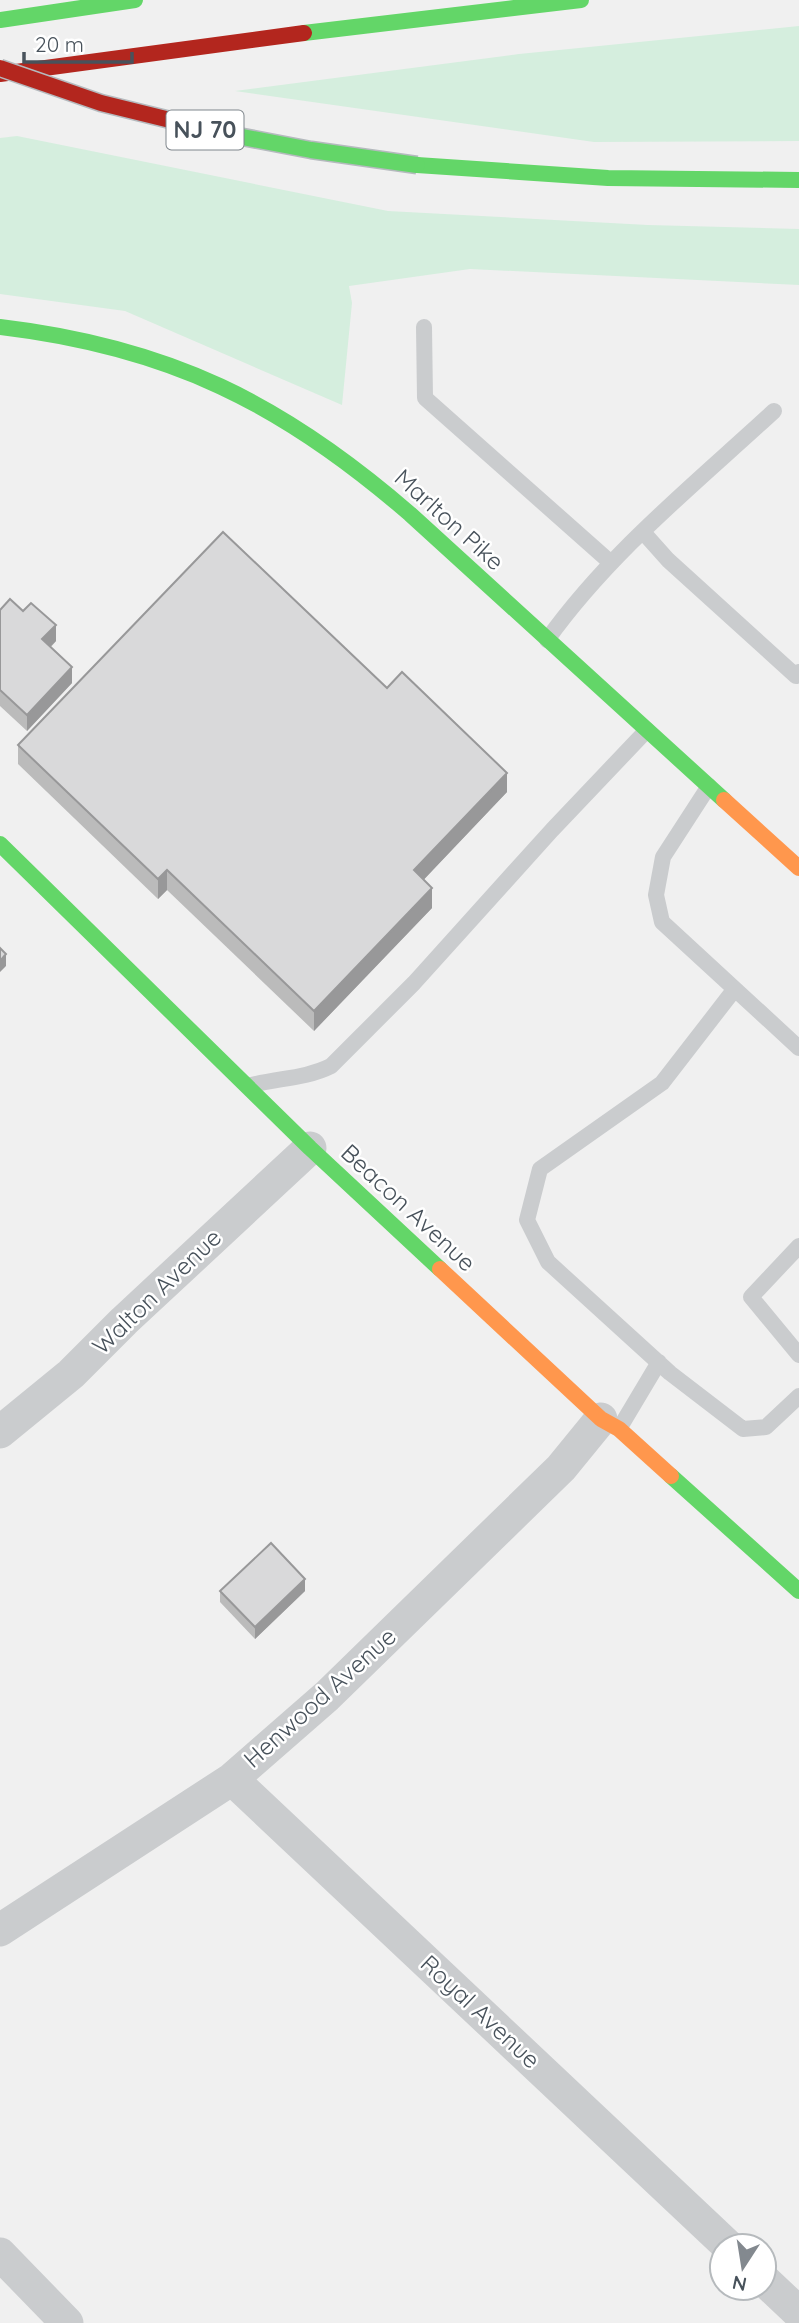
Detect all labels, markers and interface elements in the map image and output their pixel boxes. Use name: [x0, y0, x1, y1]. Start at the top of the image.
scale bar: [24, 21, 133, 65]
text: 20 m: [35, 31, 84, 57]
road number: NJ 70: [166, 111, 244, 150]
street label: Marlton Pike: [389, 462, 511, 576]
street label: Beacon Avenue: [335, 1137, 482, 1277]
street label: Walton Avenue: [85, 1222, 227, 1360]
street label: Henwood Avenue: [237, 1621, 402, 1774]
street label: Royal Avenue: [415, 1948, 547, 2074]
north arrow: [708, 2232, 778, 2302]
text: N: [730, 2270, 749, 2297]

